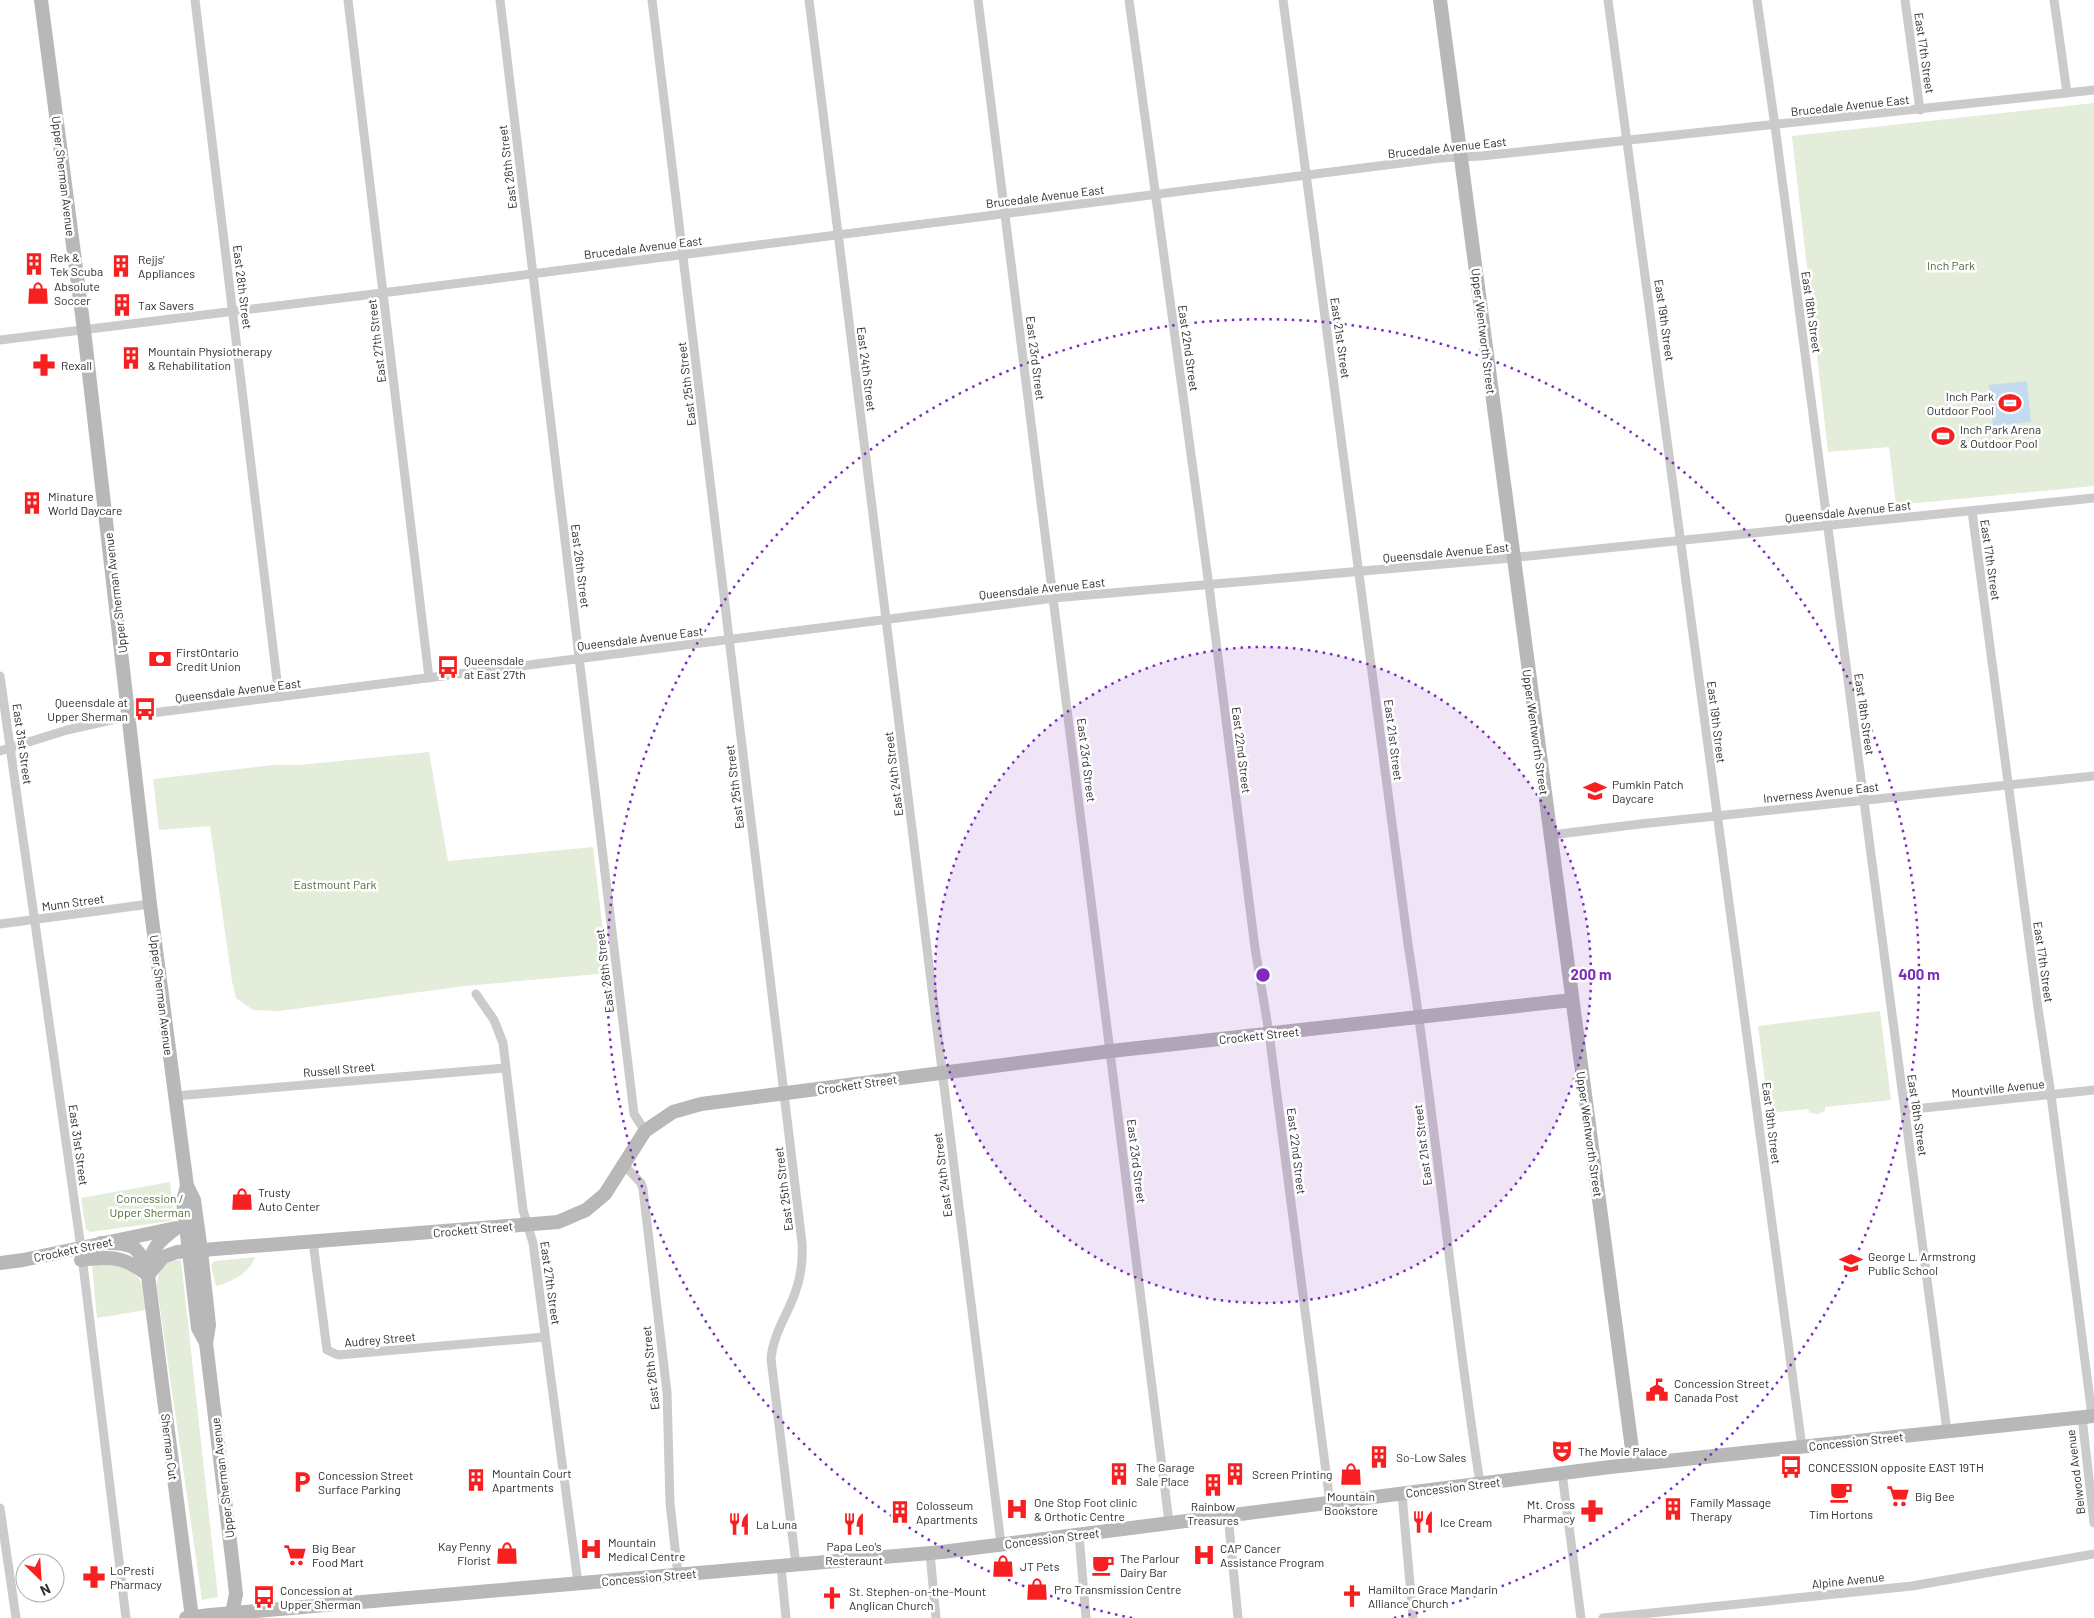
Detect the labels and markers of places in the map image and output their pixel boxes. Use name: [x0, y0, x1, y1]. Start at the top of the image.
place label: Rek & Tek Scuba: [50, 250, 103, 278]
building icon: Rek & Tek Scuba: [21, 251, 47, 277]
place label: Rejjs' Appliances: [138, 252, 195, 280]
building icon: Rejjs' Appliances: [108, 253, 134, 279]
place label: Absolute Soccer: [54, 279, 100, 307]
shop icon: Absolute Soccer: [25, 280, 51, 306]
building icon: Tax Savers: [109, 292, 135, 318]
place label: Tax Savers: [138, 298, 194, 312]
place label: Mountain Physiotherapy & Rehabilitation: [148, 344, 273, 372]
building icon: Mountain Physiotherapy & Rehabilitation: [118, 345, 144, 371]
pharmacy icon: Rexall: [31, 352, 57, 378]
place label: Rexall: [61, 358, 92, 372]
place label: Inch Park Outdoor Pool: [1927, 389, 1994, 417]
sports icon: Inch Park Outdoor Pool: [1997, 390, 2023, 416]
place label: Inch Park Arena & Outdoor Pool: [1960, 422, 2041, 450]
sports icon: Inch Park Arena & Outdoor Pool: [1930, 423, 1956, 449]
place label: Minature World Daycare: [48, 489, 122, 517]
building icon: Minature World Daycare: [19, 490, 45, 516]
place label: FirstOntario Credit Union: [176, 645, 241, 673]
bank icon: FirstOntario Credit Union: [147, 646, 173, 672]
place label: Queensdale at East 27th: [464, 653, 526, 681]
bus stop icon: Queensdale at East 27th: [435, 654, 461, 680]
place label: Queensdale at Upper Sherman: [47, 695, 128, 723]
bus stop icon: Queensdale at Upper Sherman: [132, 696, 158, 722]
place label: Pumkin Patch Daycare: [1612, 777, 1683, 805]
school or university icon: Pumkin Patch Daycare: [1582, 778, 1608, 804]
centre of rings: [1254, 966, 1272, 984]
place label: Trusty Auto Center: [258, 1185, 321, 1213]
shop icon: Trusty Auto Center: [229, 1186, 255, 1212]
place label: George L. Armstrong Public School: [1868, 1249, 1976, 1277]
school or university icon: George L. Armstrong Public School: [1838, 1250, 1864, 1276]
place label: Concession Street Canada Post: [1674, 1376, 1769, 1404]
public building icon: Concession Street Canada Post: [1644, 1377, 1670, 1403]
theatre icon: The Movie Palace: [1549, 1438, 1575, 1464]
building icon: So-Low Sales: [1366, 1444, 1392, 1470]
place label: The Movie Palace: [1578, 1444, 1667, 1458]
place label: So-Low Sales: [1396, 1450, 1467, 1464]
bus stop icon: CONCESSION opposite EAST 19TH: [1778, 1454, 1804, 1480]
place label: The Garage Sale Place: [1136, 1460, 1195, 1488]
place label: CONCESSION opposite EAST 19TH: [1808, 1460, 1984, 1474]
building icon: The Garage Sale Place: [1106, 1461, 1132, 1487]
building icon: Screen Printing: [1222, 1461, 1248, 1487]
shop icon: Mountain Bookstore: [1338, 1461, 1364, 1487]
place label: Mountain Court Apartments: [492, 1466, 572, 1494]
building icon: Mountain Court Apartments: [463, 1467, 489, 1493]
place label: Screen Printing: [1252, 1467, 1333, 1481]
place label: Concession Street Surface Parking: [318, 1468, 413, 1496]
parking icon: Concession Street Surface Parking: [289, 1469, 315, 1495]
building icon: Rainbow Treasures: [1200, 1472, 1226, 1498]
cafe icon: Tim Hortons: [1828, 1479, 1854, 1505]
supermarket icon: Big Bee: [1885, 1483, 1911, 1509]
place label: Mountain Bookstore: [1324, 1489, 1378, 1517]
place label: Big Bee: [1915, 1489, 1955, 1503]
place label: One Stop Foot clinic & Orthotic Centre: [1034, 1495, 1137, 1523]
place label: Family Massage Therapy: [1690, 1495, 1771, 1523]
hospital icon: One Stop Foot clinic & Orthotic Centre: [1004, 1496, 1030, 1522]
building icon: Family Massage Therapy: [1660, 1496, 1686, 1522]
place label: Mt. Cross Pharmacy: [1523, 1497, 1575, 1525]
place label: Colosseum Apartments: [916, 1498, 978, 1526]
pharmacy icon: Mt. Cross Pharmacy: [1579, 1498, 1605, 1524]
building icon: Colosseum Apartments: [887, 1499, 913, 1525]
place label: Rainbow Treasures: [1187, 1499, 1239, 1527]
place label: Tim Hortons: [1809, 1507, 1873, 1521]
restaurant icon: Ice Cream: [1410, 1509, 1436, 1535]
restaurant icon: La Luna: [726, 1511, 752, 1537]
restaurant icon: Papa Leo's Resteraunt: [841, 1511, 867, 1537]
place label: Ice Cream: [1440, 1515, 1492, 1529]
place label: La Luna: [756, 1517, 797, 1531]
place label: Mountain Medical Centre: [608, 1535, 685, 1563]
hospital icon: Mountain Medical Centre: [578, 1536, 604, 1562]
place label: Kay Penny Florist: [438, 1539, 491, 1567]
place label: Papa Leo's Resteraunt: [825, 1539, 883, 1567]
shop icon: Kay Penny Florist: [494, 1540, 520, 1566]
place label: Big Bear Food Mart: [312, 1541, 364, 1569]
place label: CAP Cancer Assistance Program: [1220, 1541, 1324, 1569]
supermarket icon: Big Bear Food Mart: [282, 1542, 308, 1568]
hospital icon: CAP Cancer Assistance Program: [1191, 1542, 1217, 1568]
place label: The Parlour Dairy Bar: [1120, 1551, 1180, 1579]
cafe icon: The Parlour Dairy Bar: [1090, 1552, 1116, 1578]
shop icon: JT Pets: [990, 1553, 1016, 1579]
place label: JT Pets: [1020, 1559, 1060, 1573]
place label: LoPresti Pharmacy: [110, 1563, 162, 1591]
pharmacy icon: LoPresti Pharmacy: [81, 1564, 107, 1590]
shop icon: Pro Transmission Centre: [1024, 1576, 1050, 1602]
place label: Pro Transmission Centre: [1054, 1582, 1181, 1596]
place label: Hamilton Grace Mandarin Alliance Church: [1368, 1582, 1498, 1610]
place label: Concession at Upper Sherman: [280, 1583, 361, 1611]
church icon: Hamilton Grace Mandarin Alliance Church: [1339, 1583, 1365, 1609]
bus stop icon: Concession at Upper Sherman: [251, 1584, 277, 1610]
place label: St. Stephen-on-the-Mount Anglican Church: [849, 1584, 986, 1612]
church icon: St. Stephen-on-the-Mount Anglican Church: [819, 1585, 845, 1611]

